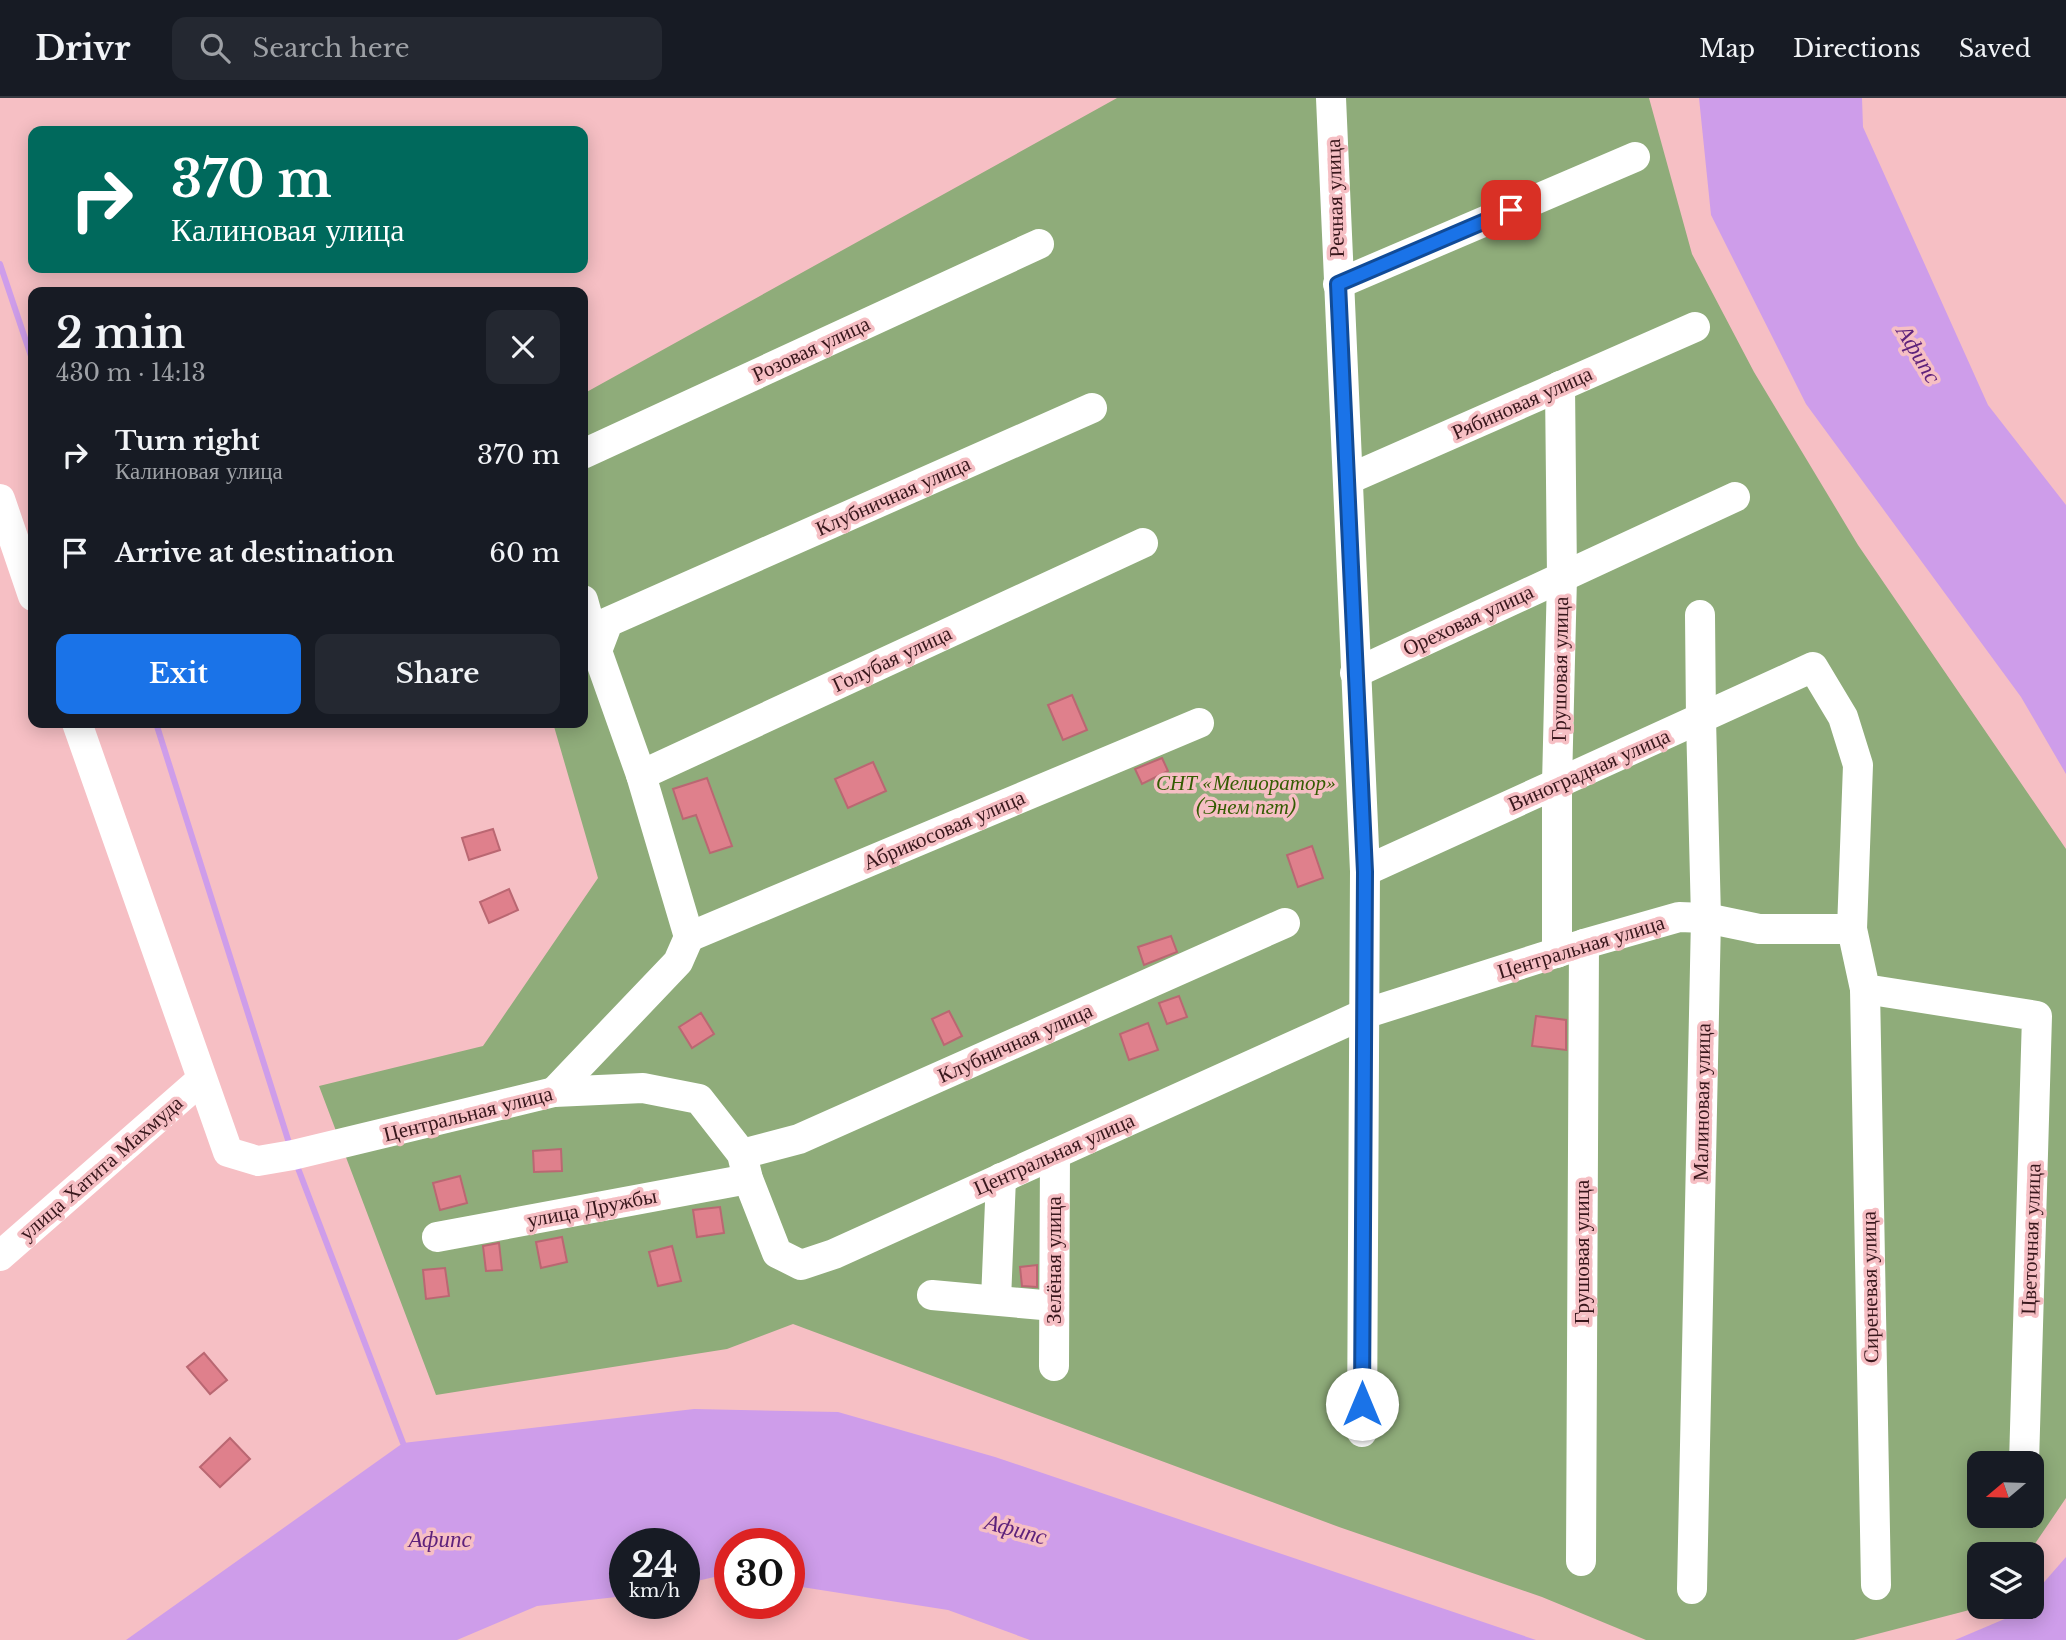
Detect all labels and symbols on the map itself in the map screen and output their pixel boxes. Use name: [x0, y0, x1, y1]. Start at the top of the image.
street label: Речная улица: [1320, 137, 1350, 258]
pin: [1481, 180, 1541, 240]
street label: Розовая улица: [748, 310, 875, 388]
water label: Афипс: [1890, 318, 1947, 388]
street label: Рябиновая улица: [1448, 360, 1597, 446]
street label: Клубничная улица: [812, 450, 975, 542]
street label: Ореховая улица: [1398, 578, 1538, 662]
street label: Грушовая улица: [1546, 596, 1574, 742]
street label: Голубая улица: [828, 620, 956, 698]
street label: Виноградная улица: [1504, 722, 1674, 817]
park label: СНТ «Мелиоратор» (Энем пгт): [1156, 770, 1336, 820]
street label: Абрикосовая улица: [859, 784, 1029, 876]
street label: Центральная улица: [1494, 909, 1668, 985]
street label: Клубничная улица: [934, 997, 1097, 1089]
street label: Малиновая улица: [1688, 1022, 1716, 1181]
street label: Центральная улица: [381, 1080, 556, 1148]
street label: улица Хатита Махмуда: [14, 1090, 189, 1246]
street label: Центральная улица: [970, 1107, 1139, 1201]
street label: Цветочная улица: [2015, 1162, 2047, 1315]
street label: Грушовая улица: [1569, 1179, 1595, 1324]
street label: улица Дружбы: [525, 1183, 659, 1233]
street label: Зелёная улица: [1041, 1195, 1067, 1324]
street label: Сиреневая улица: [1856, 1210, 1884, 1363]
position arrow: [1325, 1367, 1399, 1441]
north arrow: [1967, 1451, 2044, 1528]
water label: Афипс: [980, 1507, 1050, 1551]
water label: Афипс: [406, 1525, 472, 1553]
speed limit sign: 30: [714, 1528, 805, 1619]

